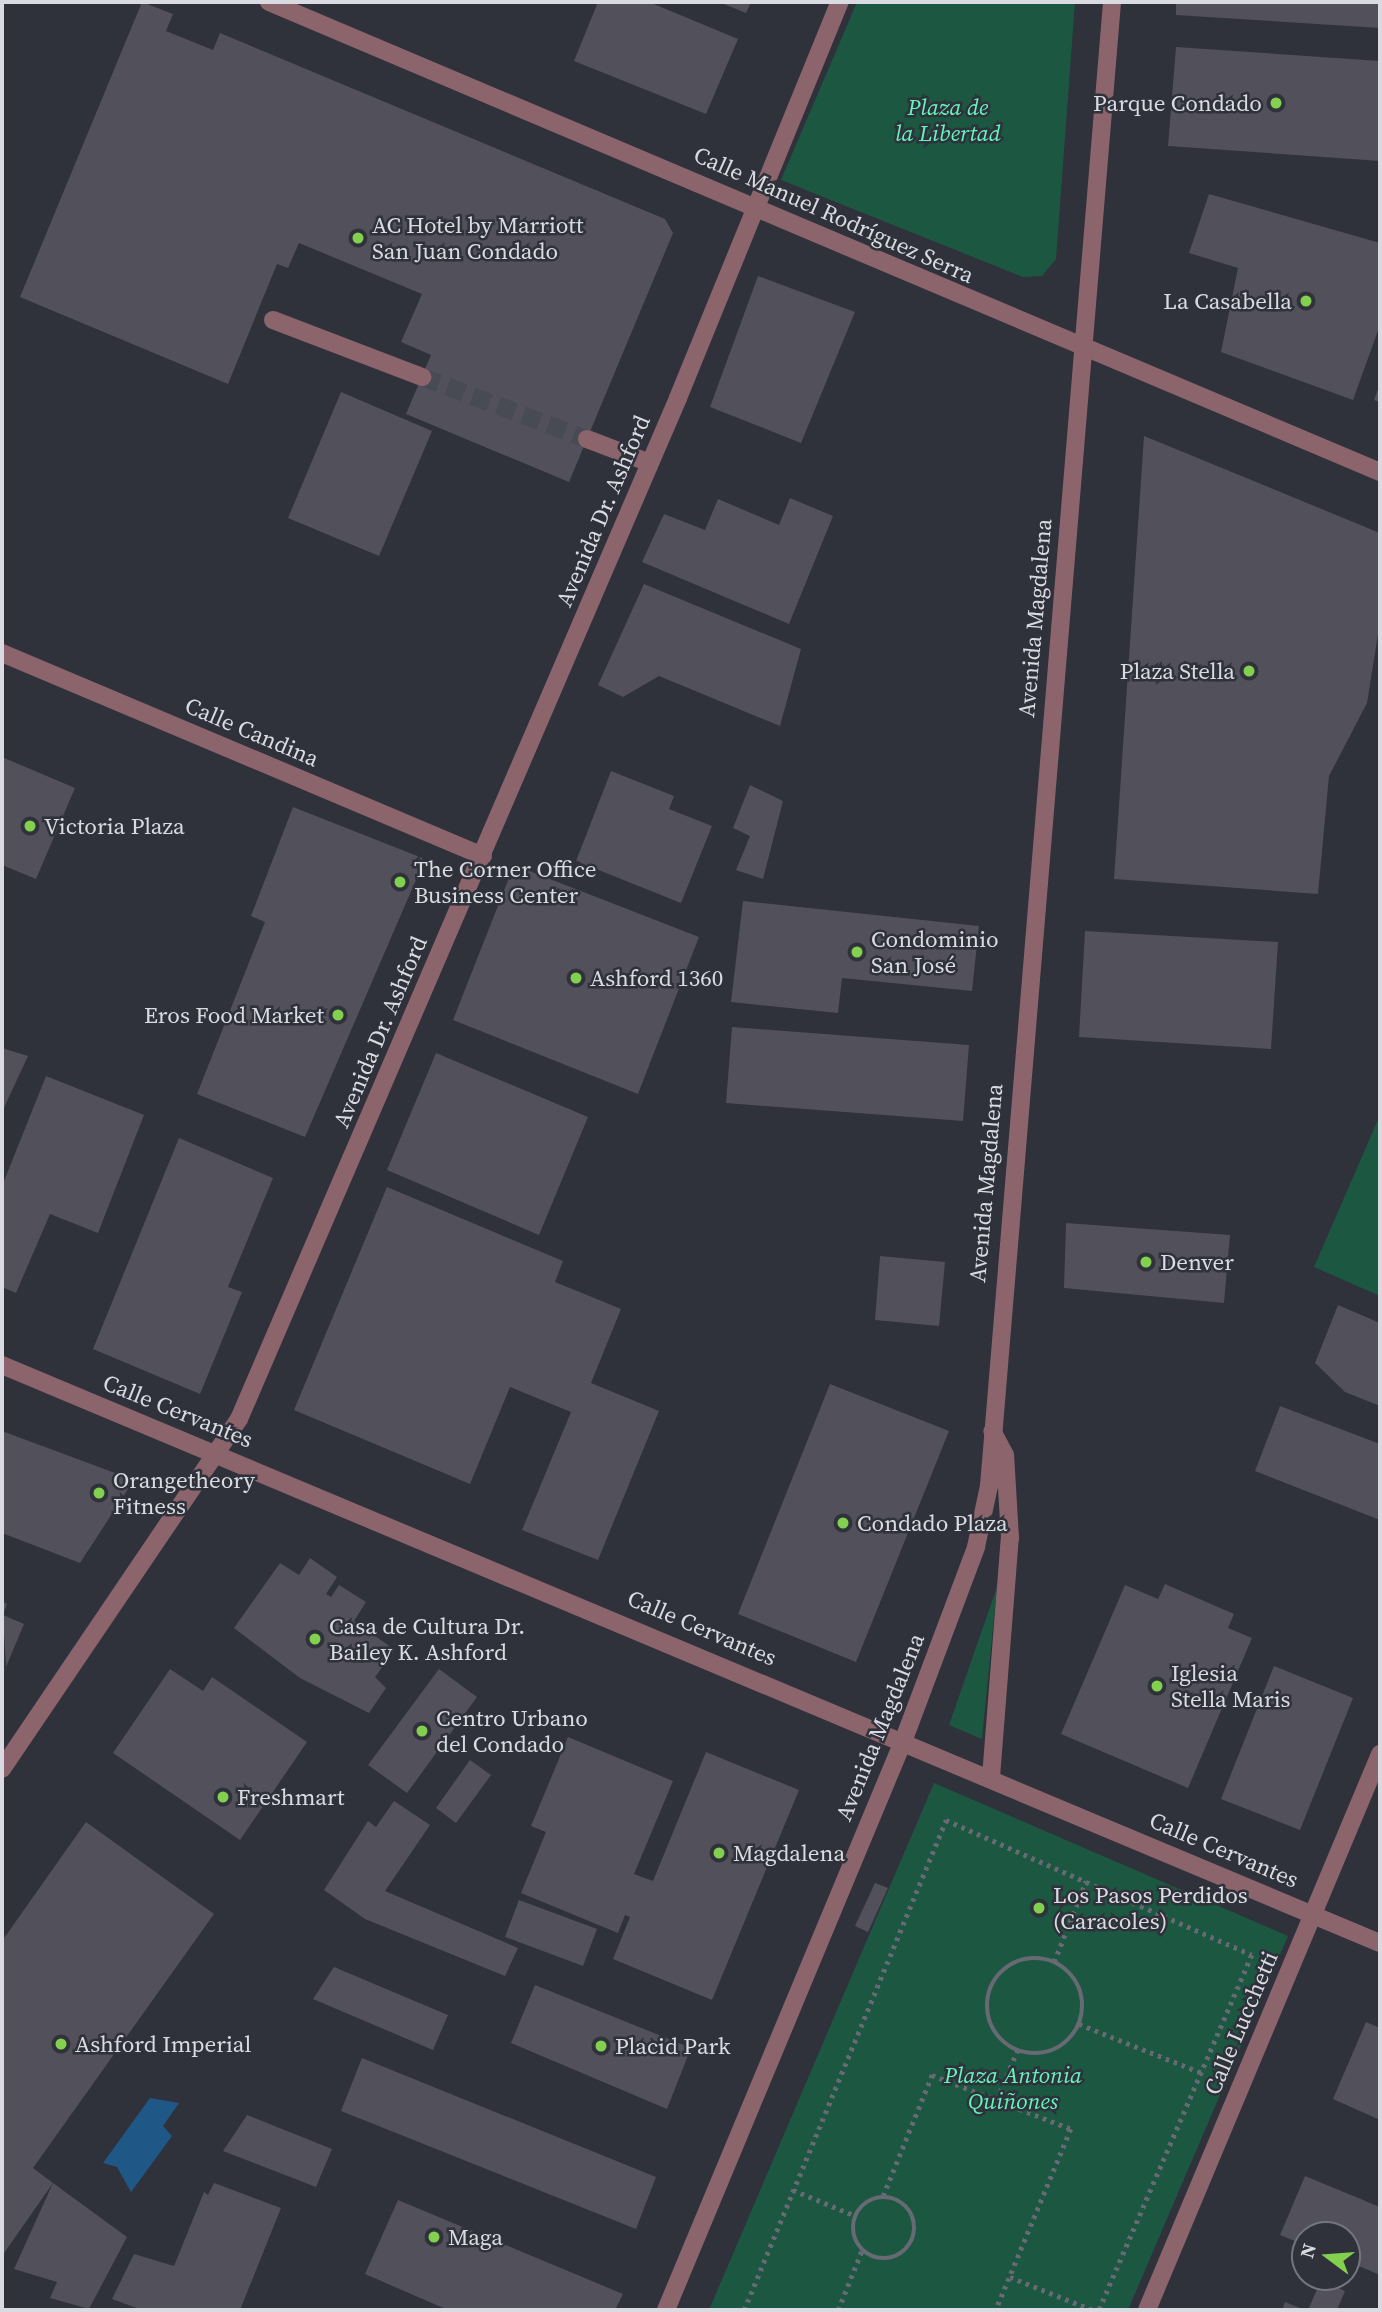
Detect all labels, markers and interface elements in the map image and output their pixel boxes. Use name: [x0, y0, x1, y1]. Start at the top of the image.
place label: Parque Condado: [1093, 89, 1262, 117]
park label: Plaza de la Libertad: [895, 93, 1001, 147]
marker: Parque Condado: [1268, 95, 1284, 111]
street label: Calle Manuel Rodríguez Serra: [690, 141, 978, 289]
place label: AC Hotel by Marriott San Juan Condado: [372, 211, 583, 265]
marker: AC Hotel by Marriott San Juan Condado: [350, 230, 366, 246]
place label: La Casabella: [1163, 287, 1292, 315]
marker: La Casabella: [1298, 293, 1314, 309]
street label: Avenida Dr. Ashford: [550, 411, 656, 611]
street label: Avenida Magdalena: [1013, 517, 1057, 719]
place label: Plaza Stella: [1120, 657, 1235, 685]
marker: Plaza Stella: [1241, 663, 1257, 679]
street label: Calle Candina: [181, 691, 323, 773]
place label: Victoria Plaza: [44, 812, 185, 840]
marker: Victoria Plaza: [22, 818, 38, 834]
place label: The Corner Office Business Center: [414, 855, 597, 909]
marker: The Corner Office Business Center: [392, 874, 408, 890]
place label: Condominio San José: [871, 925, 999, 979]
street label: Avenida Dr. Ashford: [327, 932, 433, 1132]
marker: Condominio San José: [849, 944, 865, 960]
place label: Ashford 1360: [590, 964, 723, 992]
marker: Ashford 1360: [568, 970, 584, 986]
place label: Eros Food Market: [144, 1001, 324, 1029]
marker: Eros Food Market: [330, 1007, 346, 1023]
street label: Avenida Magdalena: [964, 1082, 1008, 1284]
place label: Denver: [1160, 1248, 1234, 1276]
marker: Denver: [1138, 1254, 1154, 1270]
street label: Calle Cervantes: [99, 1368, 257, 1454]
place label: Orangetheory Fitness: [113, 1466, 255, 1520]
marker: Orangetheory Fitness: [91, 1485, 107, 1501]
place label: Condado Plaza: [857, 1509, 1008, 1537]
marker: Condado Plaza: [835, 1515, 851, 1531]
street label: Calle Cervantes: [623, 1584, 781, 1672]
place label: Casa de Cultura Dr. Bailey K. Ashford: [329, 1612, 525, 1666]
street label: Avenida Magdalena: [830, 1629, 930, 1825]
marker: Casa de Cultura Dr. Bailey K. Ashford: [307, 1631, 323, 1647]
place label: Iglesia Stella Maris: [1171, 1659, 1291, 1713]
marker: Iglesia Stella Maris: [1149, 1678, 1165, 1694]
place label: Centro Urbano del Condado: [436, 1704, 588, 1758]
marker: Centro Urbano del Condado: [414, 1723, 430, 1739]
place label: Freshmart: [237, 1783, 345, 1811]
marker: Freshmart: [215, 1789, 231, 1805]
street label: Calle Cervantes: [1145, 1806, 1303, 1894]
place label: Magdalena: [733, 1839, 845, 1867]
marker: Magdalena: [711, 1845, 727, 1861]
place label: Los Pasos Perdidos (Caracoles): [1053, 1881, 1248, 1935]
marker: Los Pasos Perdidos (Caracoles): [1031, 1900, 1047, 1916]
street label: Calle Lucchetti: [1198, 1947, 1284, 2099]
place label: Ashford Imperial: [75, 2030, 251, 2058]
place label: Placid Park: [615, 2032, 731, 2060]
marker: Ashford Imperial: [53, 2036, 69, 2052]
marker: Placid Park: [593, 2038, 609, 2054]
park label: Plaza Antonia Quiñones: [944, 2061, 1082, 2115]
north arrow: [1291, 2221, 1361, 2291]
place label: Maga: [448, 2223, 503, 2251]
marker: Maga: [426, 2229, 442, 2245]
text: N: [1293, 2241, 1322, 2261]

